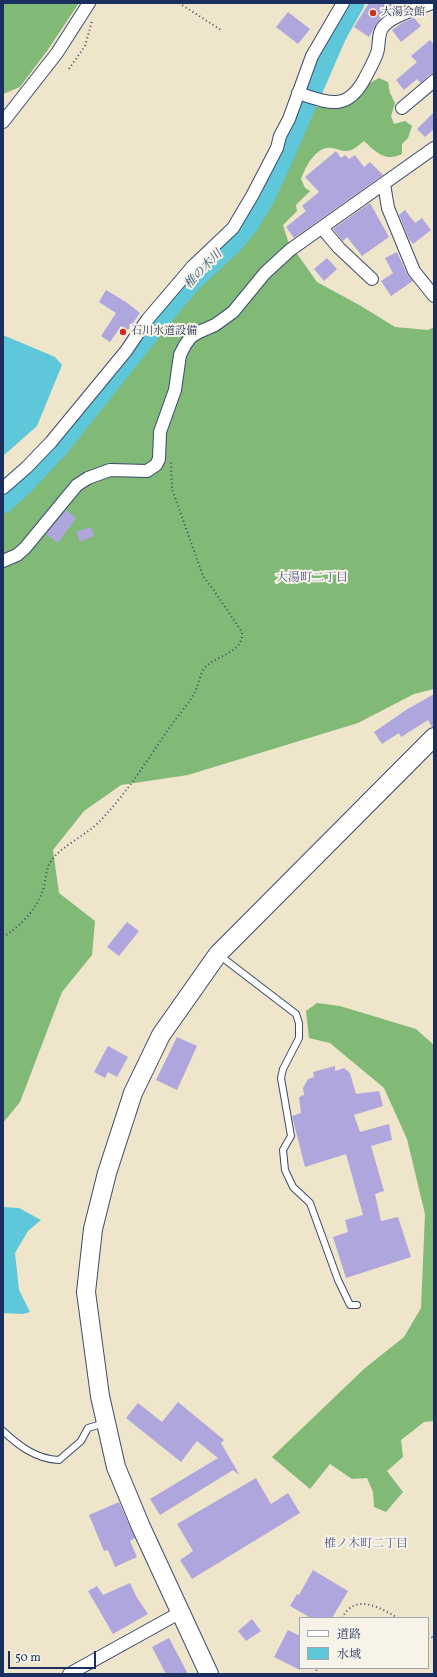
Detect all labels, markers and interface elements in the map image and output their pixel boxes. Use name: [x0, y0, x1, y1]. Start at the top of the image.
place label: 大湯会館: [381, 6, 425, 20]
marker: 大湯会館: [368, 8, 378, 18]
water label: 椎の木川: [182, 248, 226, 292]
place label: 石川水道設備: [131, 325, 197, 339]
marker: 石川水道設備: [118, 327, 128, 337]
district label: 大湯町二丁目: [276, 572, 348, 586]
district label: 椎ノ木町二丁目: [324, 1538, 408, 1552]
legend: [299, 1617, 429, 1669]
text: 道路: [337, 1627, 361, 1643]
scale bar: [10, 1643, 98, 1669]
text: 水域: [337, 1647, 361, 1663]
text: 50 m: [15, 1650, 41, 1666]

